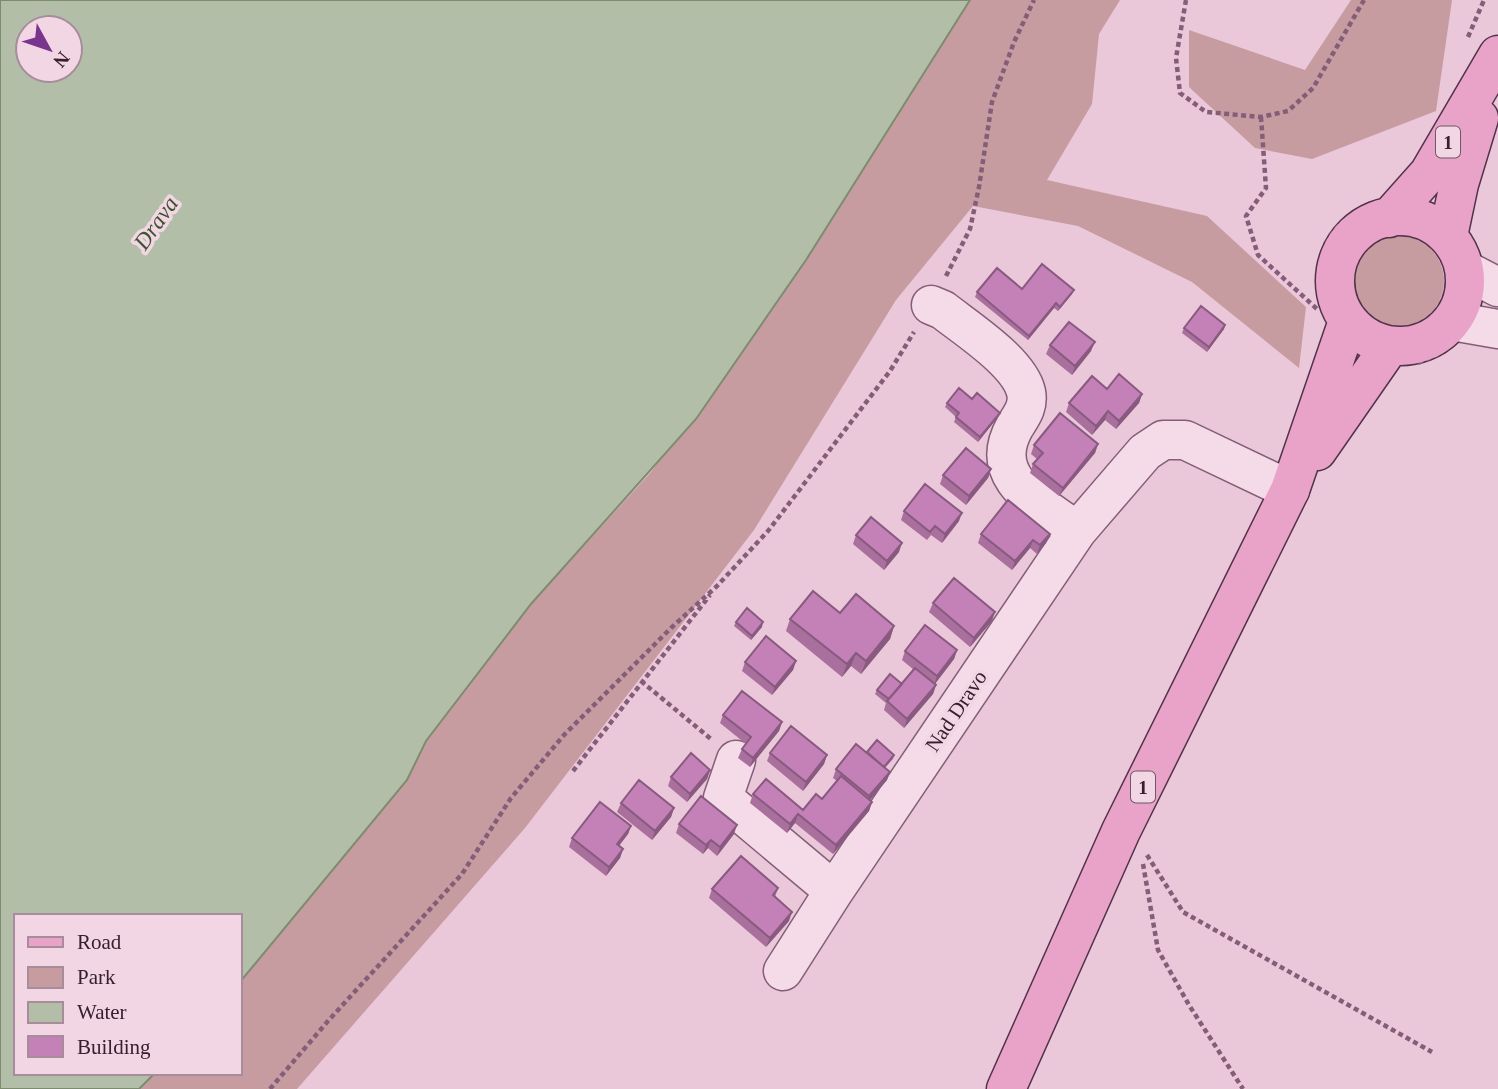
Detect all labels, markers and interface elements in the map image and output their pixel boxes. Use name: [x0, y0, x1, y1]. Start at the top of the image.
north arrow: [14, 14, 84, 84]
text: N: [49, 48, 74, 72]
road number: 1: [1436, 126, 1460, 158]
water label: Drava: [128, 192, 183, 255]
street label: Nad Dravo: [920, 666, 992, 756]
road number: 1: [1131, 772, 1155, 802]
legend: [14, 914, 242, 1075]
text: Road: [77, 930, 122, 954]
text: Park: [77, 965, 116, 989]
text: Water: [77, 1000, 127, 1024]
text: Building: [77, 1035, 151, 1059]

